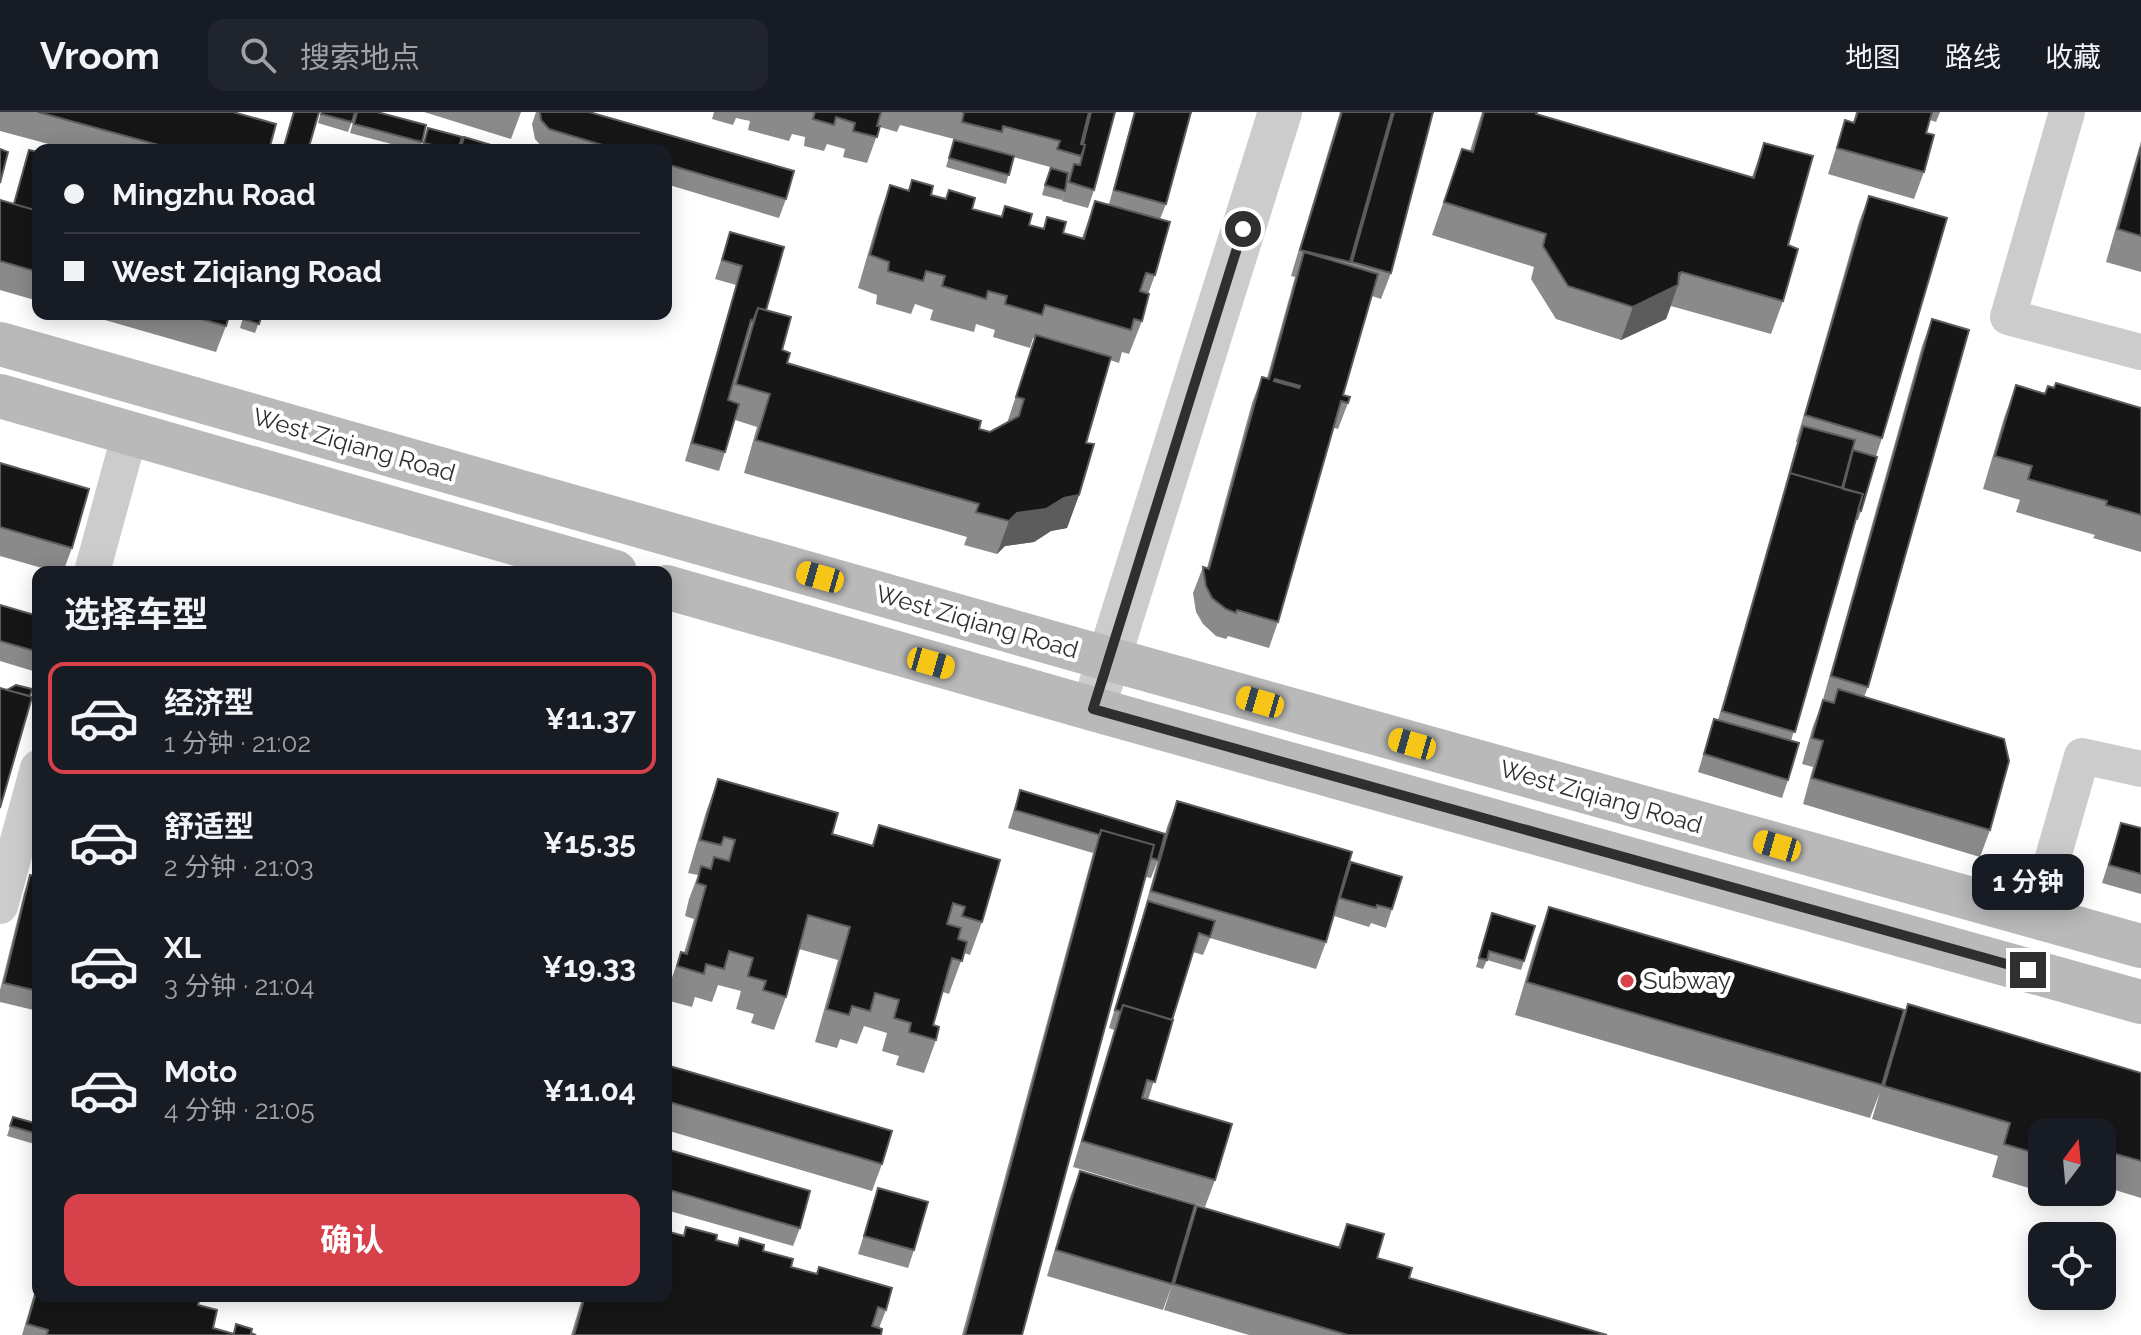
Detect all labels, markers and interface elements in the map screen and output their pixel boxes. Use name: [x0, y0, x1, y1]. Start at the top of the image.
search box: [208, 19, 768, 91]
text: Vroom: [40, 33, 160, 78]
icon: search: [236, 33, 280, 77]
text: 搜索地点: [300, 40, 420, 75]
text: 地图: [1845, 41, 1901, 74]
text: 路线: [1945, 41, 2001, 74]
text: 收藏: [2045, 41, 2101, 74]
text: Mingzhu Road: [112, 177, 316, 212]
route start: [1225, 211, 1261, 247]
text: West Ziqiang Road: [112, 254, 382, 289]
street label: West Ziqiang Road: [250, 402, 459, 487]
car: [794, 559, 846, 595]
street label: West Ziqiang Road: [873, 579, 1082, 664]
text: 选择车型: [64, 593, 208, 635]
car: [905, 645, 957, 681]
icon: car: [68, 682, 140, 754]
car: [1234, 684, 1286, 720]
text: 经济型: [164, 685, 254, 720]
text: ¥11.37: [545, 701, 636, 736]
car: [1386, 726, 1438, 762]
text: 1 分钟 · 21:02: [164, 728, 311, 758]
street label: West Ziqiang Road: [1497, 754, 1706, 839]
icon: car: [68, 806, 140, 878]
text: 舒适型: [164, 809, 254, 844]
text: ¥15.35: [543, 825, 636, 860]
car: [1751, 828, 1803, 864]
text: 2 分钟 · 21:03: [164, 852, 314, 882]
callout: 1 分钟: [1972, 854, 2084, 910]
text: 1 分钟: [1992, 867, 2064, 897]
icon: car: [68, 930, 140, 1002]
text: XL: [164, 930, 201, 965]
text: ¥19.33: [542, 949, 636, 984]
route end: [2010, 952, 2046, 988]
place label: Subway: [1643, 966, 1731, 995]
text: 3 分钟 · 21:04: [164, 971, 314, 1001]
marker: Subway: [1618, 972, 1636, 990]
icon: car: [68, 1054, 140, 1126]
text: Moto: [164, 1054, 237, 1089]
text: ¥11.04: [543, 1073, 636, 1108]
text: 4 分钟 · 21:05: [164, 1095, 315, 1125]
north arrow: [2028, 1118, 2116, 1206]
map controls: [2028, 1118, 2116, 1310]
button: 确认: [64, 1194, 640, 1286]
button: locate: [2028, 1222, 2116, 1310]

